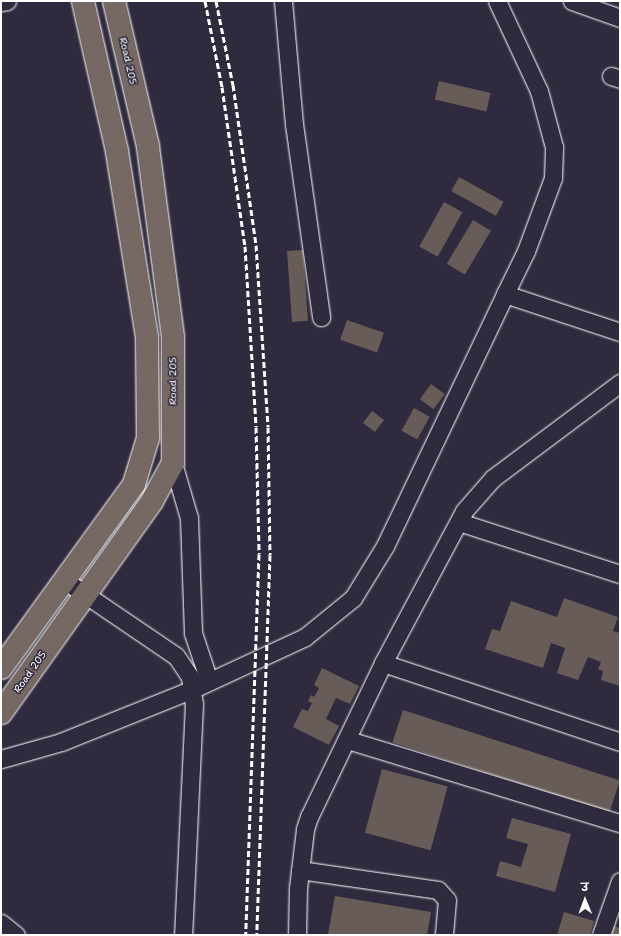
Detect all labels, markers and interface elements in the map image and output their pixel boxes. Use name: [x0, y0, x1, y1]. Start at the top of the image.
street label: Road 205: [117, 36, 139, 86]
street label: Road 205: [167, 357, 179, 405]
street label: Road 205: [11, 649, 49, 695]
north arrow: [565, 880, 605, 920]
text: उ: [581, 880, 589, 895]

